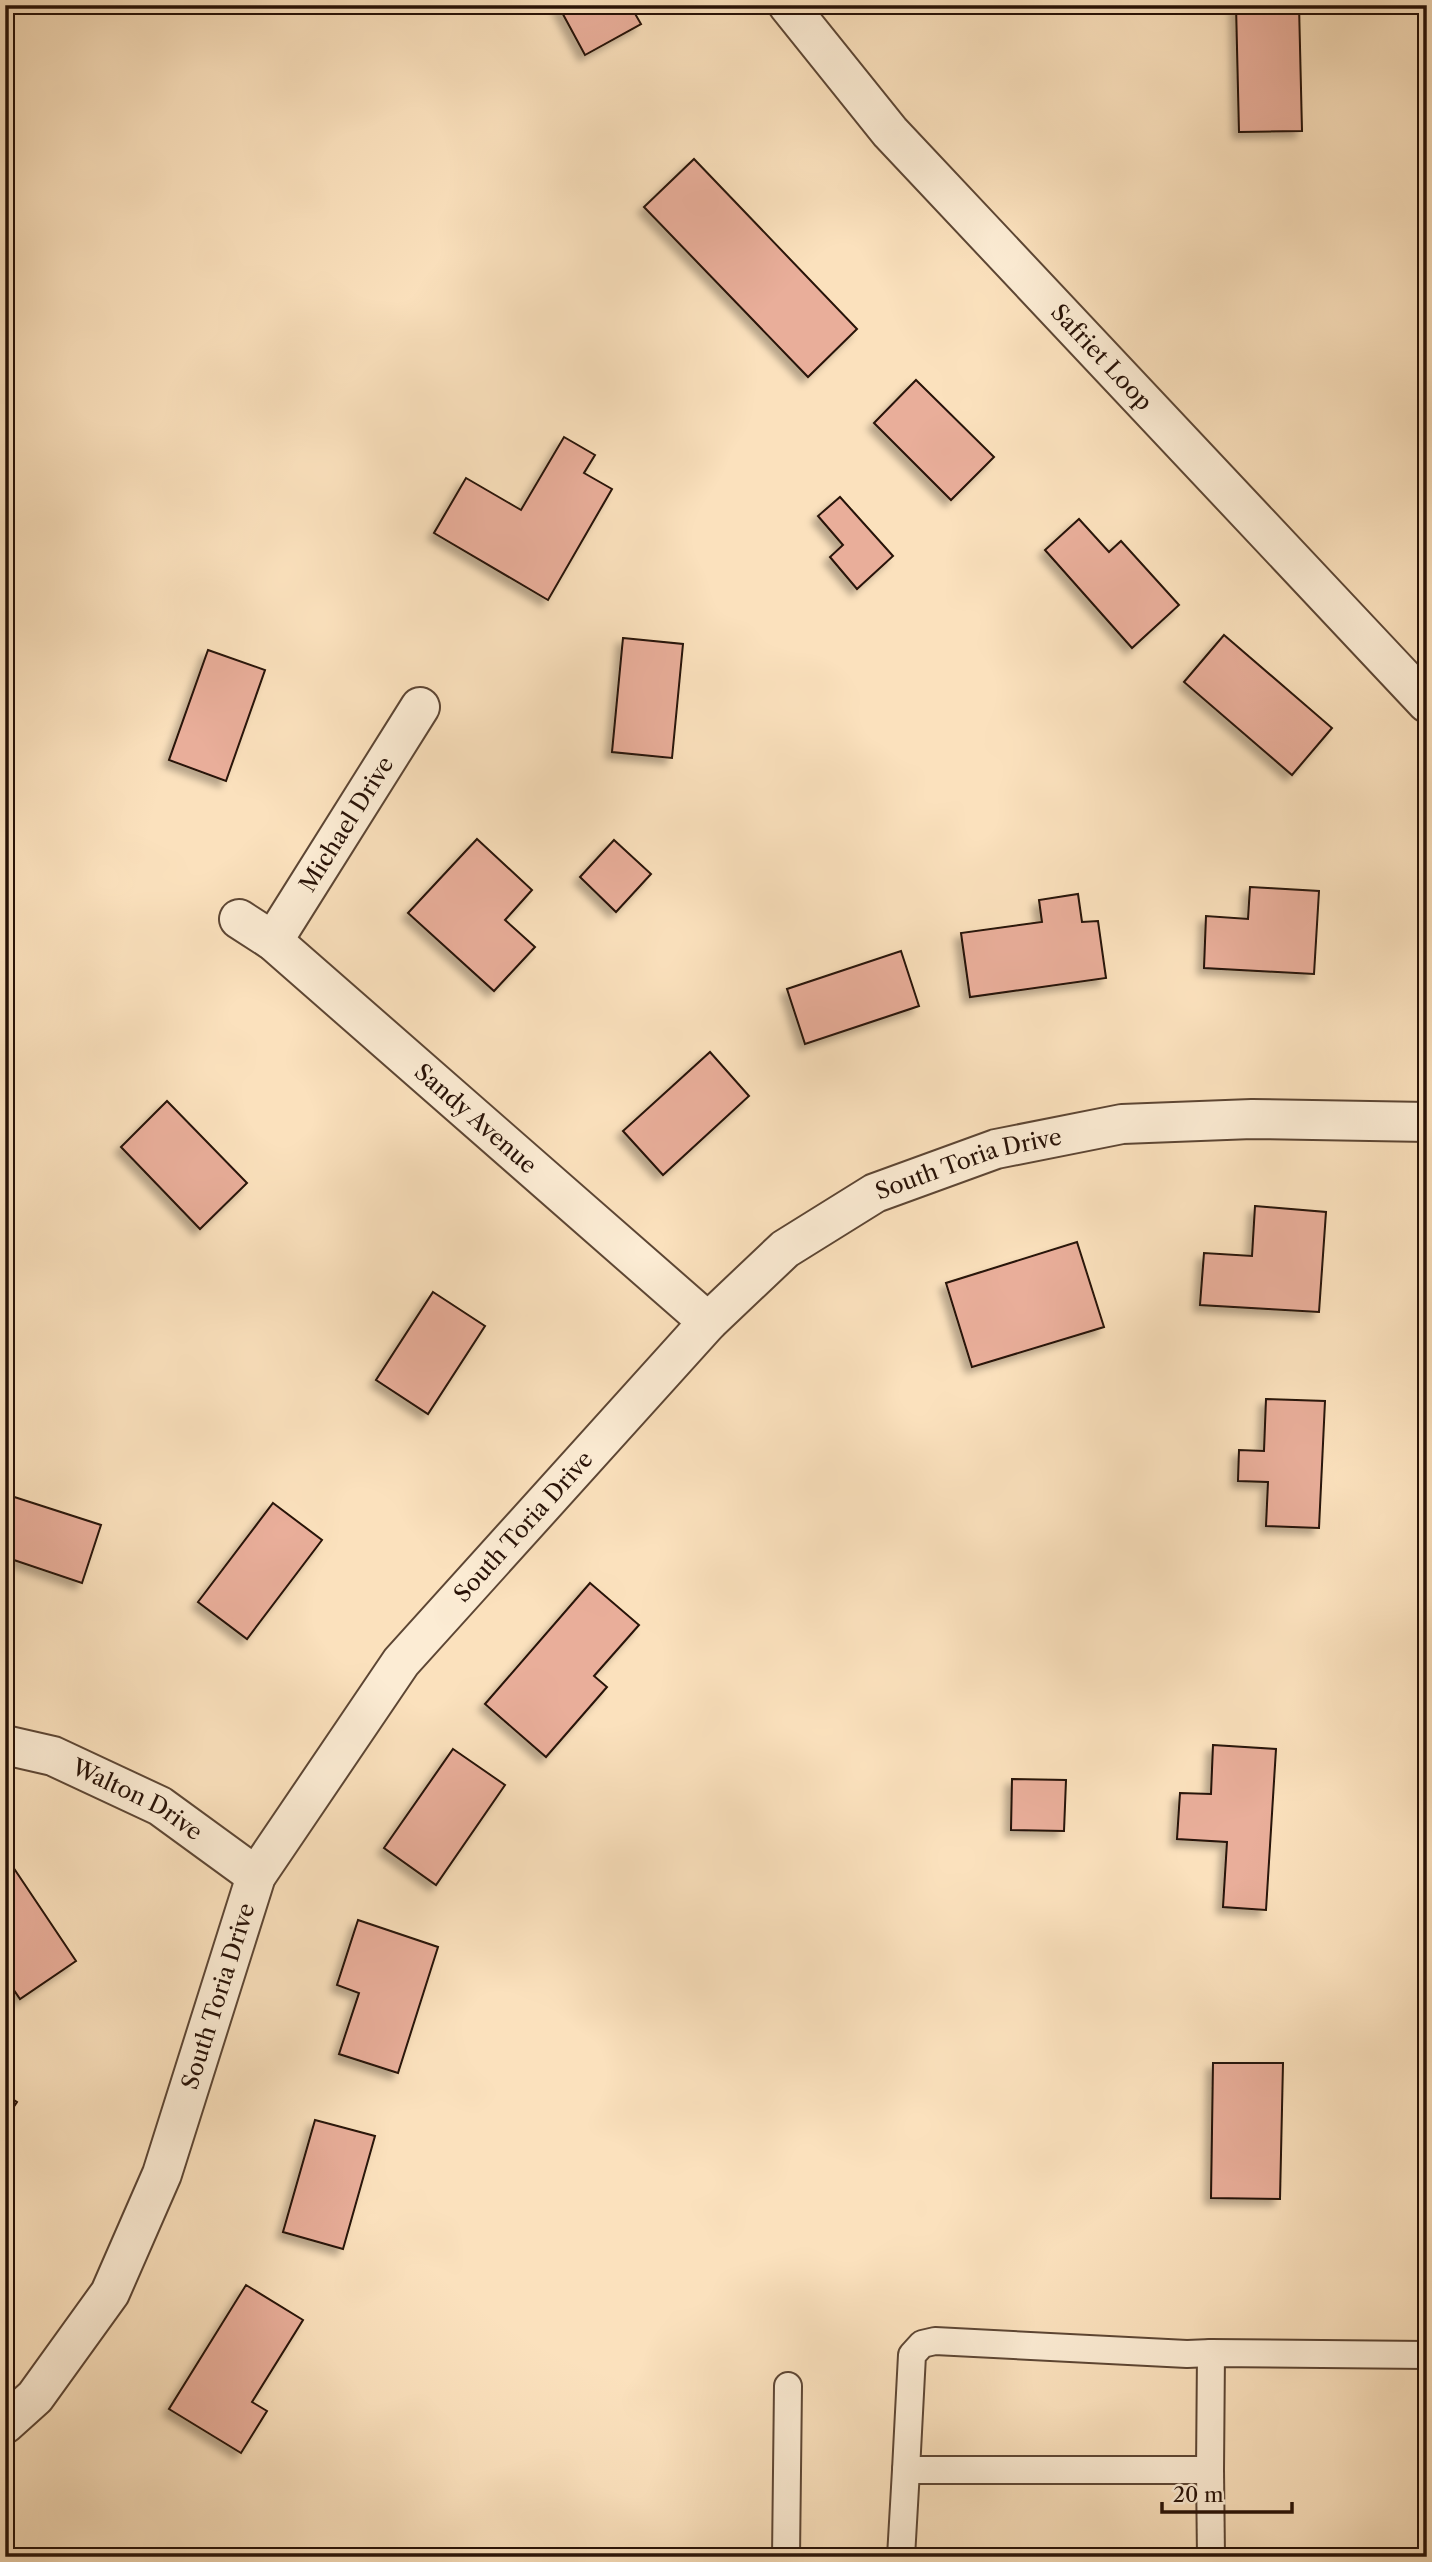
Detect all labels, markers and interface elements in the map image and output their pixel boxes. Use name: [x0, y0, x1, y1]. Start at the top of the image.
street label: Safriet Loop: [1045, 298, 1158, 416]
street label: Michael Drive: [293, 751, 399, 897]
street label: Sandy Avenue: [409, 1058, 543, 1180]
street label: South Toria Drive: [872, 1122, 1064, 1206]
street label: South Toria Drive: [448, 1445, 599, 1608]
street label: Walton Drive: [66, 1752, 208, 1846]
street label: South Toria Drive: [176, 1899, 261, 2093]
scale bar: [1162, 2471, 1292, 2515]
text: 20 m: [1173, 2482, 1224, 2507]

